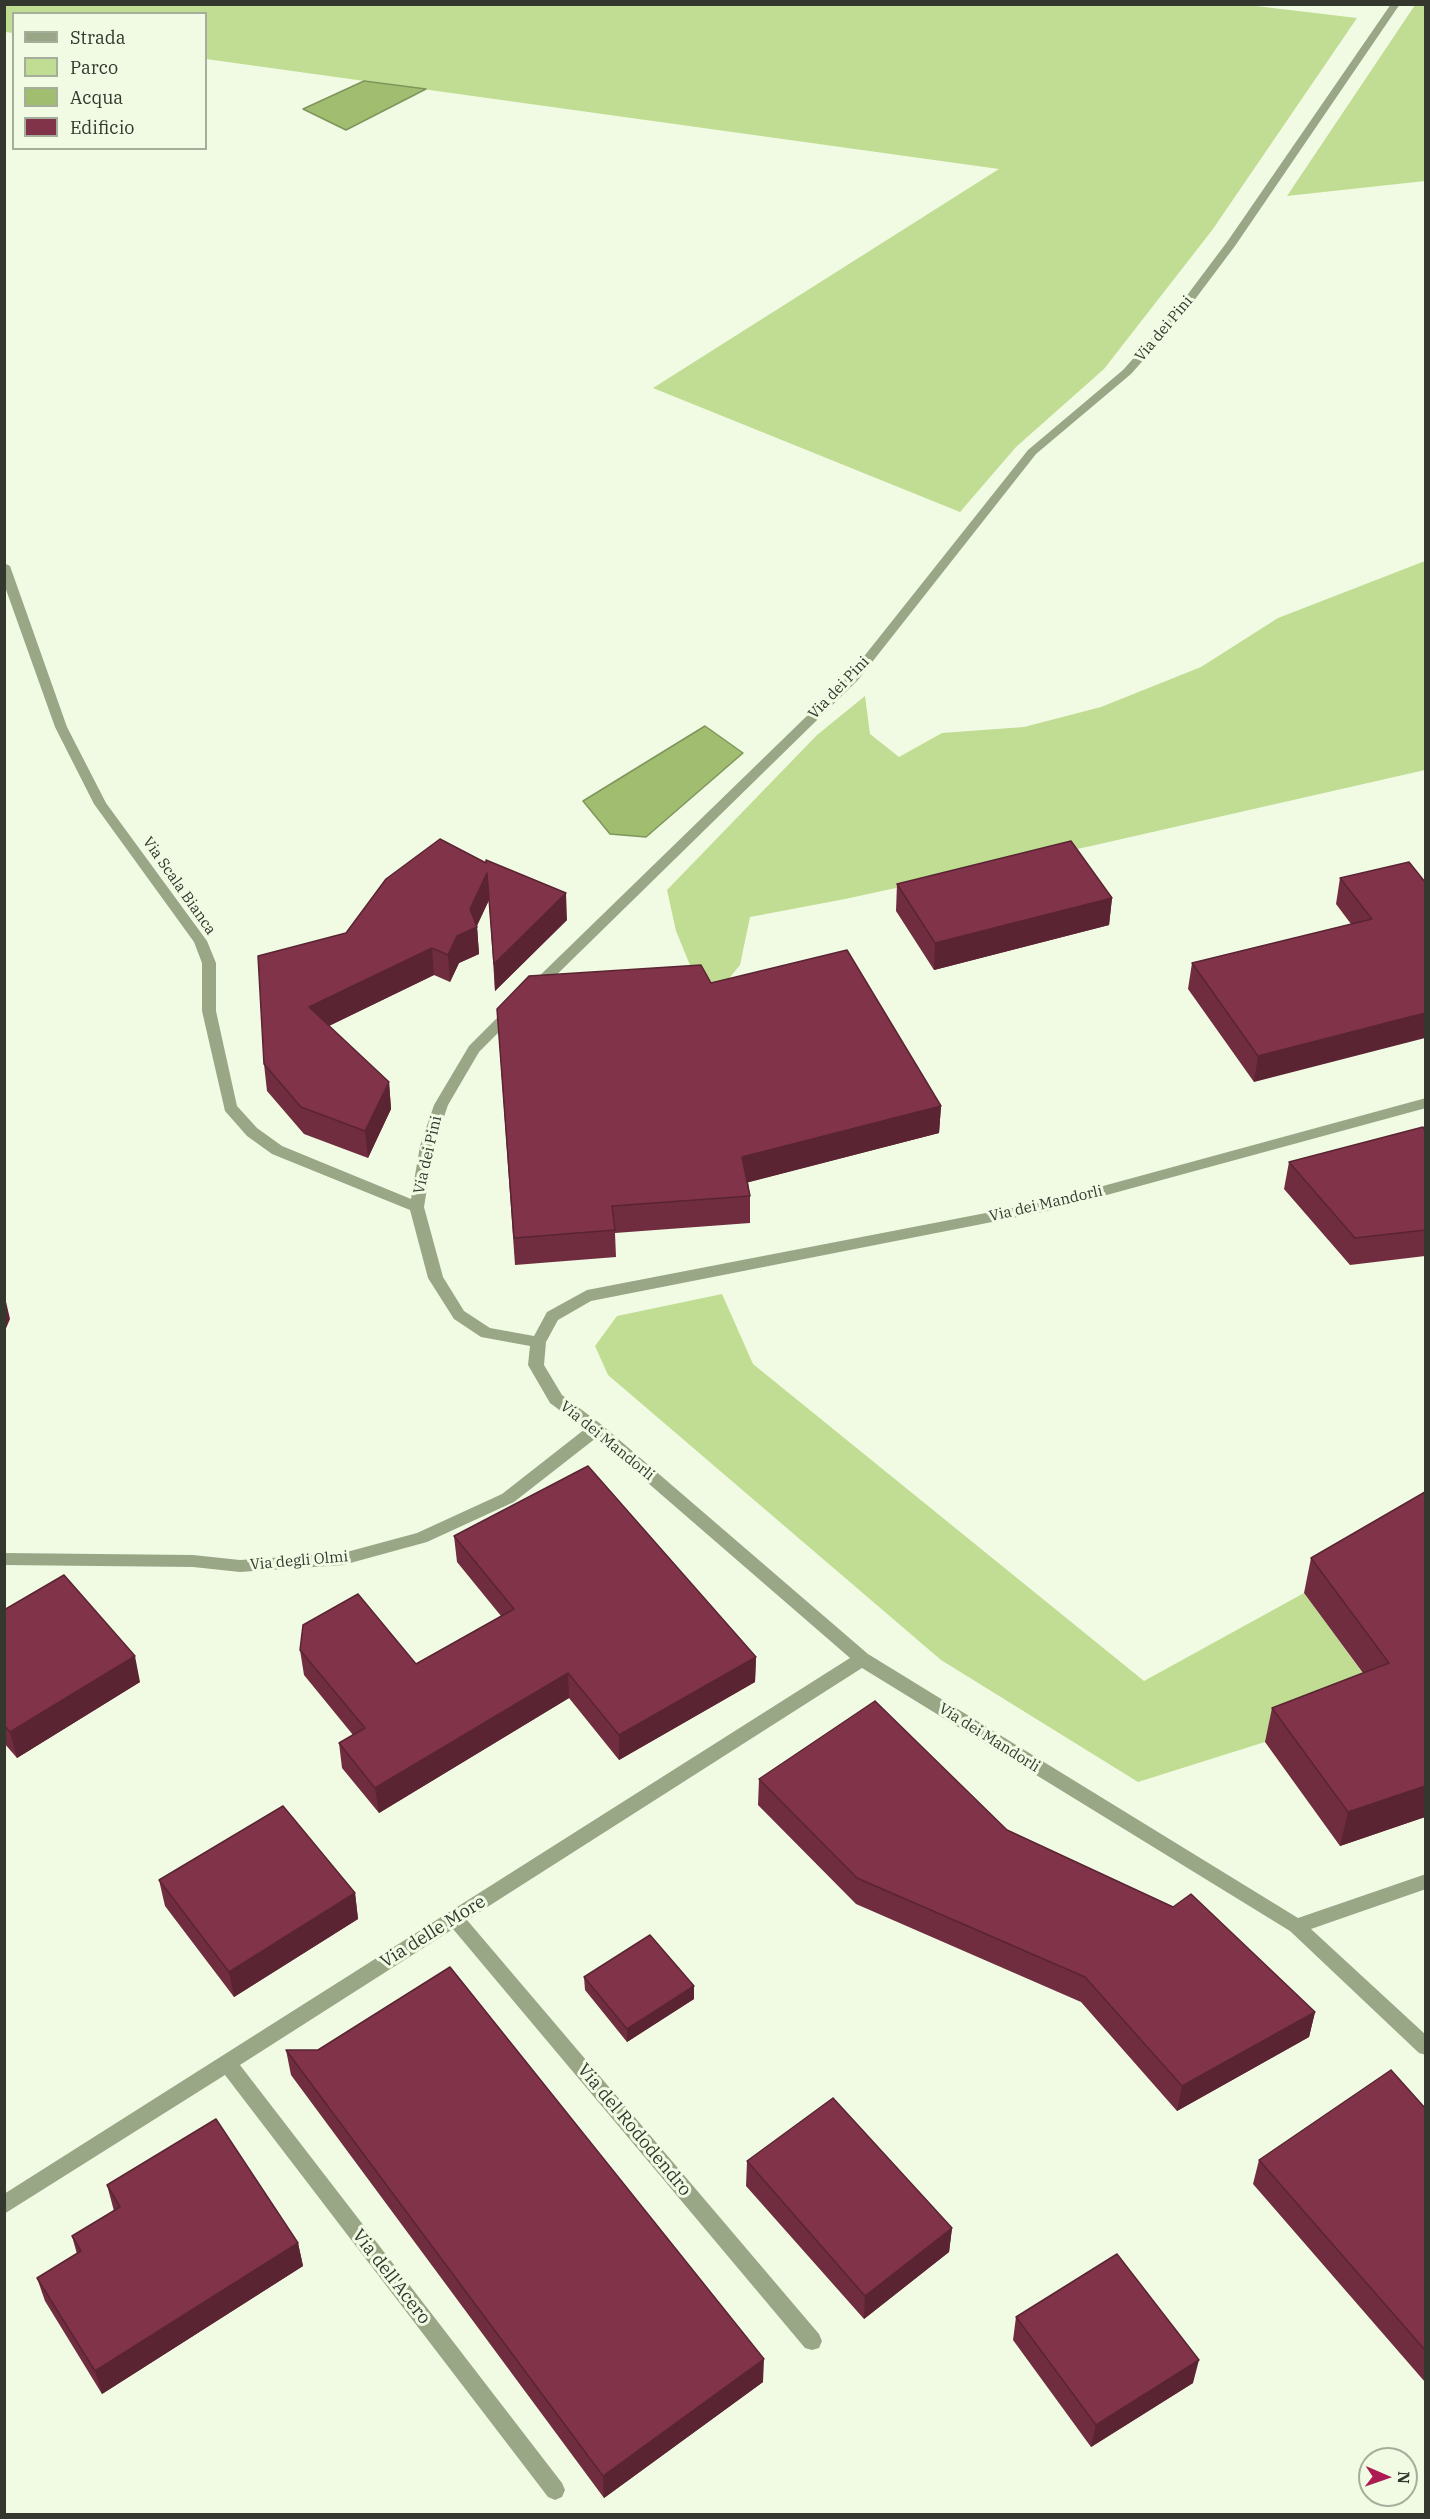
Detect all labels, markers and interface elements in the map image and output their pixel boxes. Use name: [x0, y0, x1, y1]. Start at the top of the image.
legend: [12, 12, 207, 150]
text: Strada: [70, 26, 126, 49]
text: Parco: [70, 56, 118, 79]
text: Acqua: [70, 86, 123, 109]
text: Edificio: [70, 116, 134, 139]
street label: Via dei Pini: [1131, 293, 1197, 365]
street label: Via dei Pini: [805, 653, 873, 723]
street label: Via Scala Bianca: [139, 834, 219, 938]
street label: Via dei Pini: [410, 1114, 446, 1196]
street label: Via dei Mandorli: [988, 1182, 1104, 1226]
street label: Via dei Mandorli: [556, 1398, 658, 1484]
street label: Via degli Olmi: [249, 1548, 349, 1574]
street label: Via dei Mandorli: [935, 1700, 1043, 1776]
street label: Via delle More: [376, 1891, 490, 1973]
street label: Via del Rododendro: [572, 2059, 696, 2201]
street label: Via dell'Acero: [347, 2225, 435, 2329]
north arrow: [1358, 2447, 1418, 2507]
text: N: [1394, 2471, 1414, 2484]

